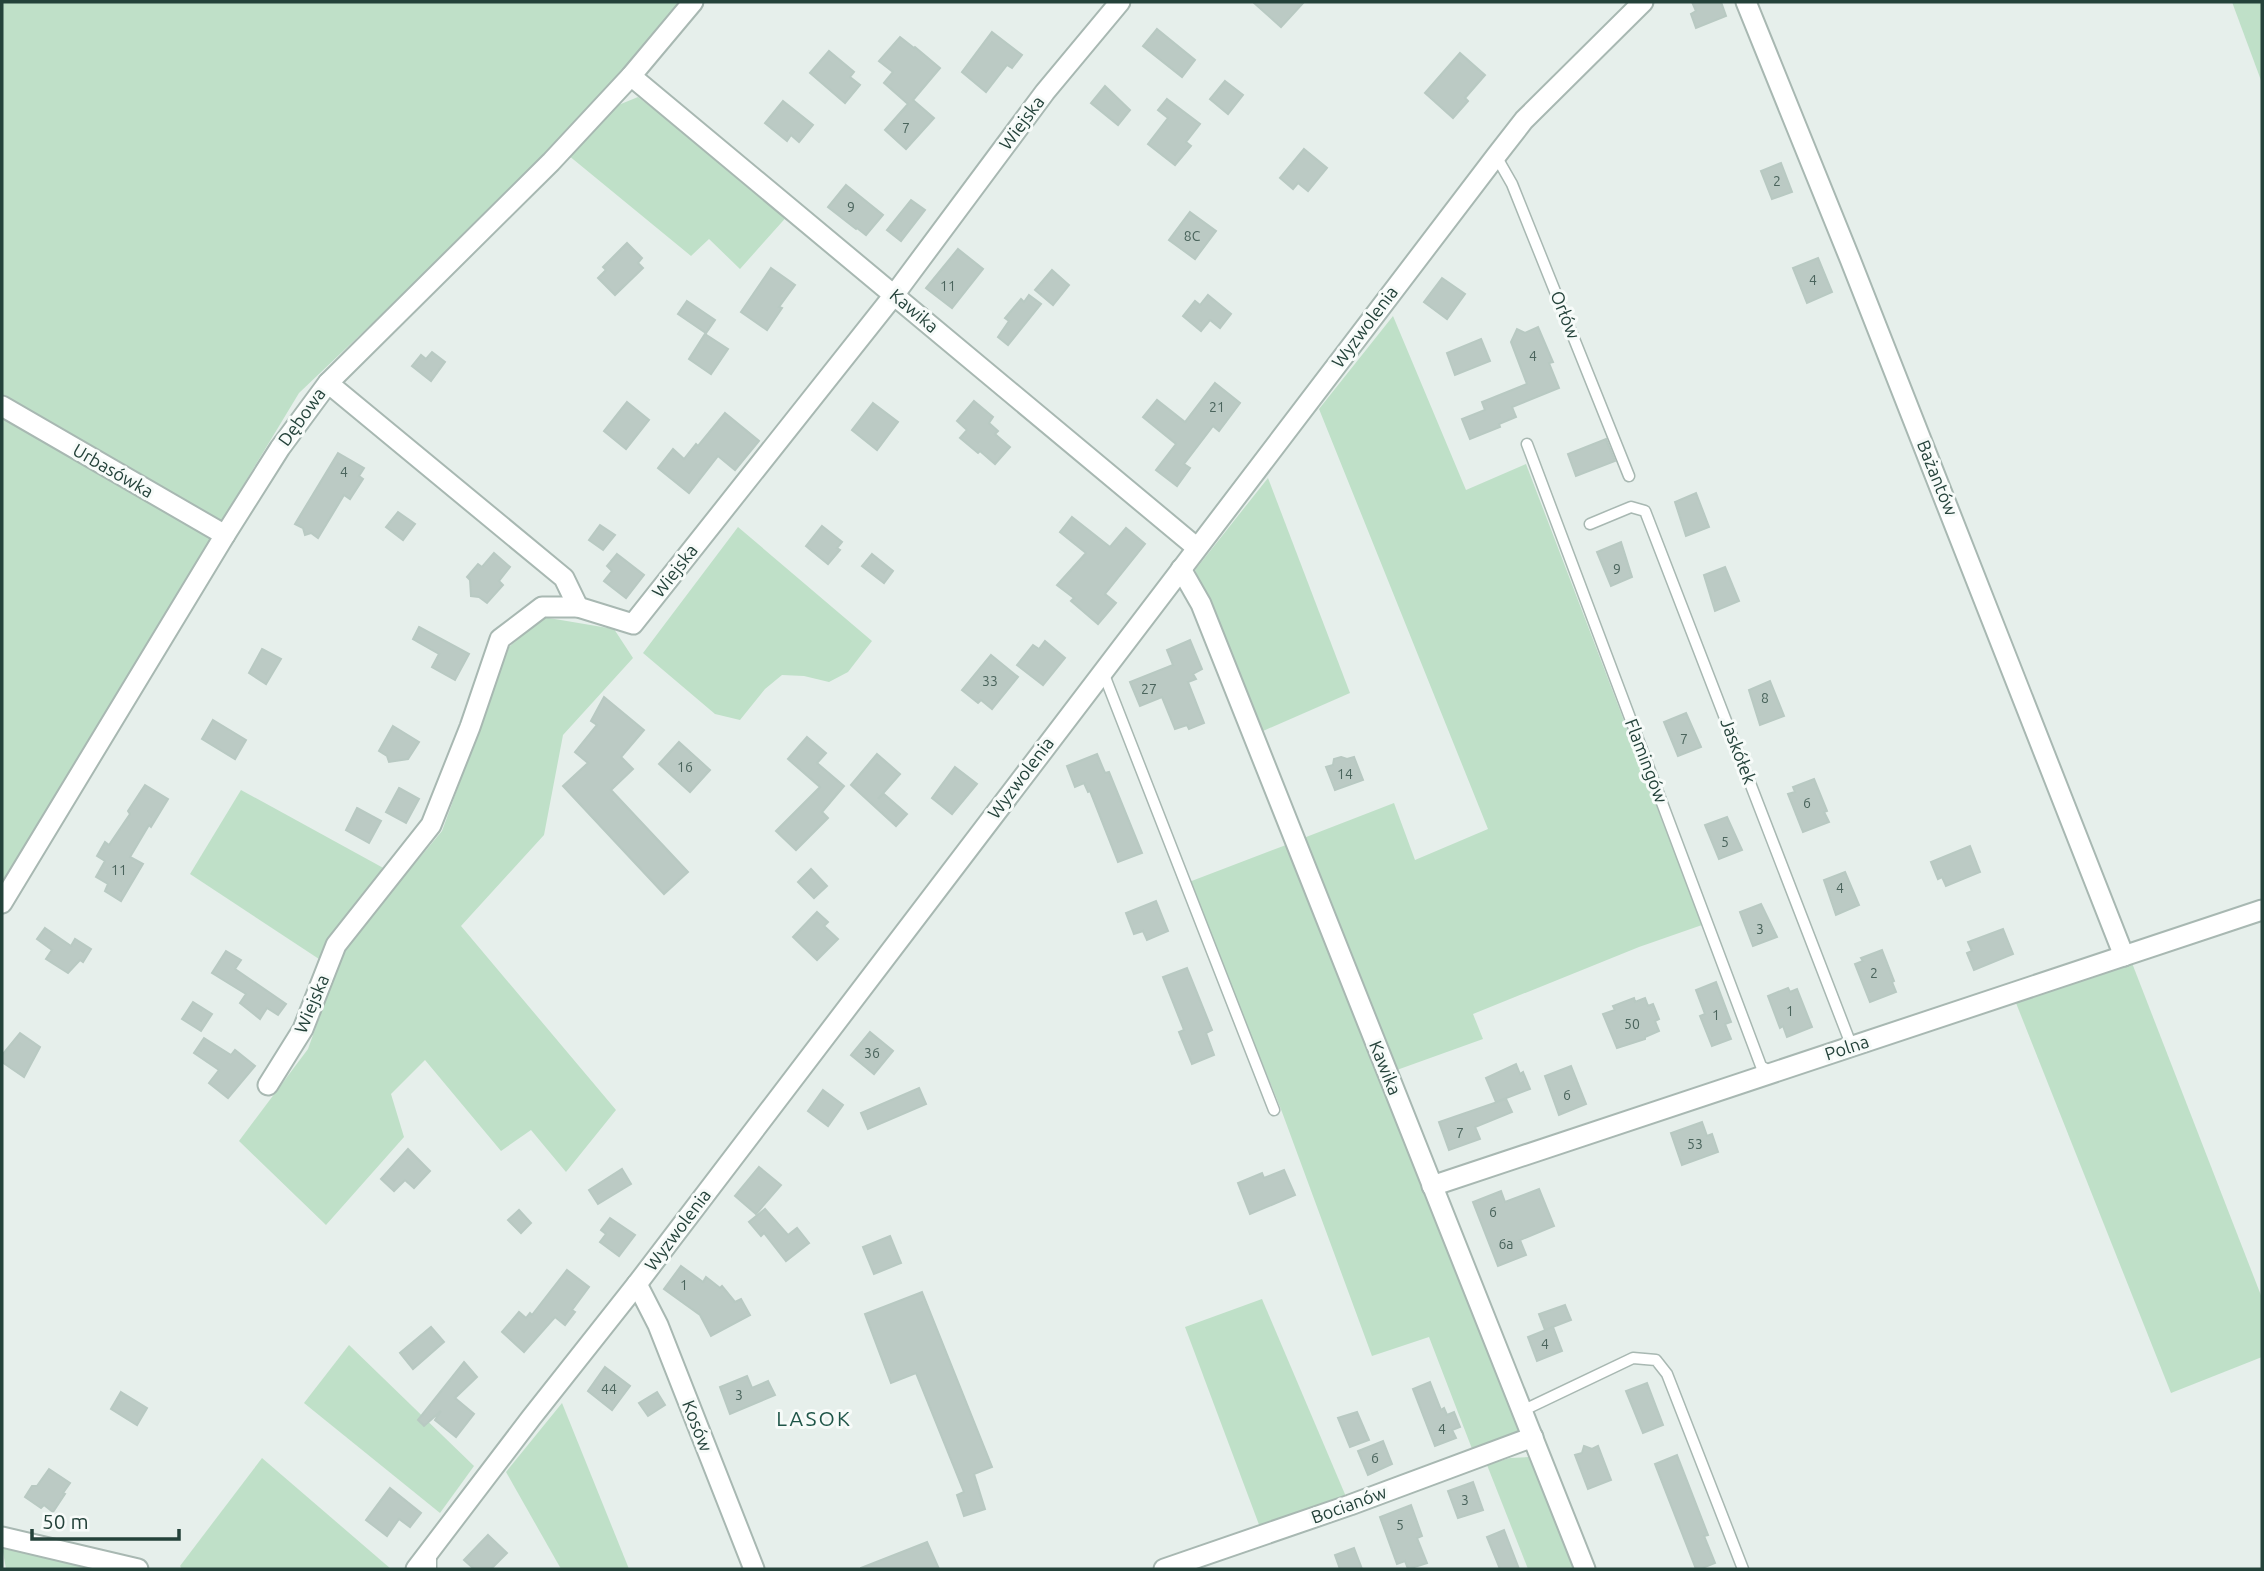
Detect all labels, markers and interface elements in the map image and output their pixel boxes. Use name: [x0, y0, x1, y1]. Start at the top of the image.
street label: Wiejska: [995, 92, 1048, 153]
house number: 7: [902, 120, 910, 136]
house number: 2: [1773, 173, 1781, 189]
house number: 9: [847, 199, 855, 215]
house number: 8C: [1184, 228, 1201, 244]
house number: 4: [1809, 272, 1817, 288]
house number: 11: [940, 278, 956, 294]
street label: Wyzwolenia: [1327, 282, 1401, 371]
street label: Kawika: [886, 284, 943, 336]
street label: Orłów: [1547, 288, 1585, 342]
house number: 4: [1529, 348, 1537, 364]
street label: Dębowa: [273, 383, 329, 449]
house number: 21: [1209, 399, 1225, 415]
street label: Bażantów: [1914, 437, 1962, 518]
street label: Urbasówka: [70, 439, 157, 501]
house number: 4: [340, 464, 348, 480]
street label: Wiejska: [647, 540, 701, 601]
house number: 9: [1613, 561, 1621, 577]
house number: 33: [982, 673, 998, 689]
house number: 27: [1141, 681, 1157, 697]
house number: 8: [1761, 690, 1769, 706]
street label: Jaskółek: [1717, 715, 1761, 786]
street label: Flamingów: [1622, 716, 1672, 806]
house number: 7: [1680, 731, 1688, 747]
street label: Wyzwolenia: [983, 733, 1057, 822]
house number: 16: [677, 759, 693, 775]
house number: 14: [1337, 766, 1353, 782]
house number: 6: [1803, 795, 1811, 811]
house number: 5: [1721, 834, 1729, 850]
house number: 11: [111, 862, 127, 878]
house number: 4: [1836, 880, 1844, 896]
house number: 3: [1756, 921, 1764, 937]
house number: 2: [1870, 965, 1878, 981]
street label: Wiejska: [290, 971, 332, 1036]
house number: 1: [1786, 1003, 1794, 1019]
house number: 1: [1712, 1007, 1720, 1023]
house number: 50: [1624, 1016, 1640, 1032]
street label: Polna: [1822, 1031, 1871, 1064]
street label: Kawika: [1366, 1038, 1406, 1098]
house number: 36: [864, 1045, 880, 1061]
house number: 6: [1563, 1087, 1571, 1103]
house number: 7: [1456, 1125, 1464, 1141]
house number: 53: [1687, 1136, 1703, 1152]
street label: Wyzwolenia: [640, 1185, 714, 1274]
house number: 6: [1489, 1204, 1497, 1220]
house number: 6a: [1498, 1236, 1514, 1252]
house number: 1: [680, 1277, 688, 1293]
house number: 4: [1541, 1336, 1549, 1352]
house number: 44: [601, 1381, 617, 1397]
house number: 3: [735, 1387, 743, 1403]
street label: Kosów: [679, 1397, 717, 1454]
district label: LASOK: [776, 1406, 852, 1430]
house number: 4: [1438, 1421, 1446, 1437]
house number: 6: [1371, 1450, 1379, 1466]
street label: Bocianów: [1308, 1481, 1389, 1527]
house number: 3: [1461, 1492, 1469, 1508]
scale bar: [32, 1498, 178, 1542]
text: 50 m: [42, 1509, 89, 1533]
house number: 5: [1396, 1517, 1404, 1533]

